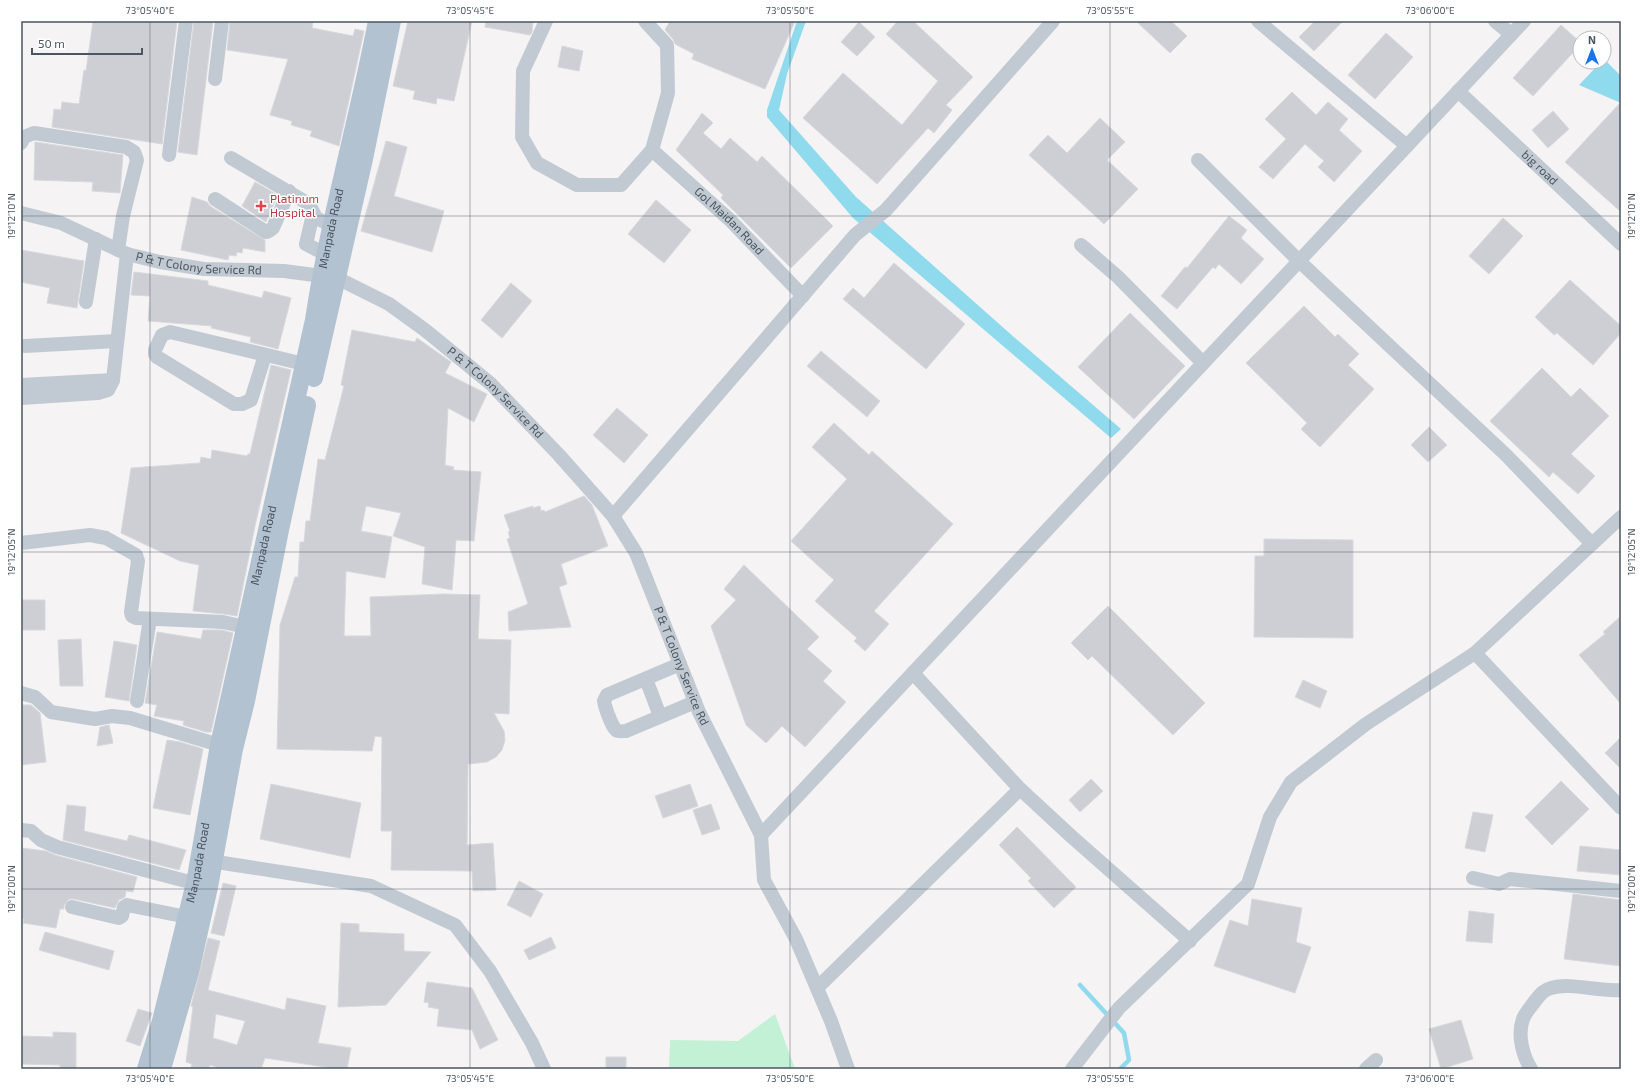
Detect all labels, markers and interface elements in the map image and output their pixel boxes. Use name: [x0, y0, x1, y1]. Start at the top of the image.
text: 73°05'40"E: [126, 4, 175, 16]
text: 73°05'45"E: [446, 4, 495, 16]
text: 73°05'50"E: [766, 4, 815, 16]
text: 73°05'55"E: [1086, 4, 1134, 16]
text: 73°06'00"E: [1405, 4, 1455, 16]
scale bar: [32, 30, 142, 56]
north arrow: [1572, 30, 1612, 70]
text: N: [1588, 33, 1596, 46]
text: 50 m: [38, 36, 65, 50]
street label: big road: [1519, 147, 1561, 187]
street label: Gol Maidan Road: [692, 184, 768, 257]
street label: Manpada Road: [315, 187, 346, 270]
place label: Platinum Hospital: [270, 191, 319, 219]
text: 19°12'10"N: [5, 193, 17, 239]
text: 19°12'10"N: [1625, 193, 1637, 239]
marker: Platinum Hospital: [255, 200, 267, 212]
street label: P & T Colony Service Rd: [135, 248, 262, 276]
street label: P & T Colony Service Rd: [445, 343, 547, 441]
street label: Manpada Road: [247, 504, 278, 586]
text: 19°12'05"N: [5, 529, 17, 576]
text: 19°12'05"N: [1625, 529, 1637, 576]
street label: P & T Colony Service Rd: [652, 604, 713, 727]
street label: Manpada Road: [182, 821, 211, 904]
text: 19°12'00"N: [5, 865, 17, 913]
text: 19°12'00"N: [1625, 865, 1637, 913]
text: 73°05'40"E: [126, 1072, 175, 1084]
text: 73°05'45"E: [446, 1072, 495, 1084]
text: 73°05'50"E: [766, 1072, 815, 1084]
text: 73°05'55"E: [1086, 1072, 1134, 1084]
text: 73°06'00"E: [1405, 1072, 1455, 1084]

